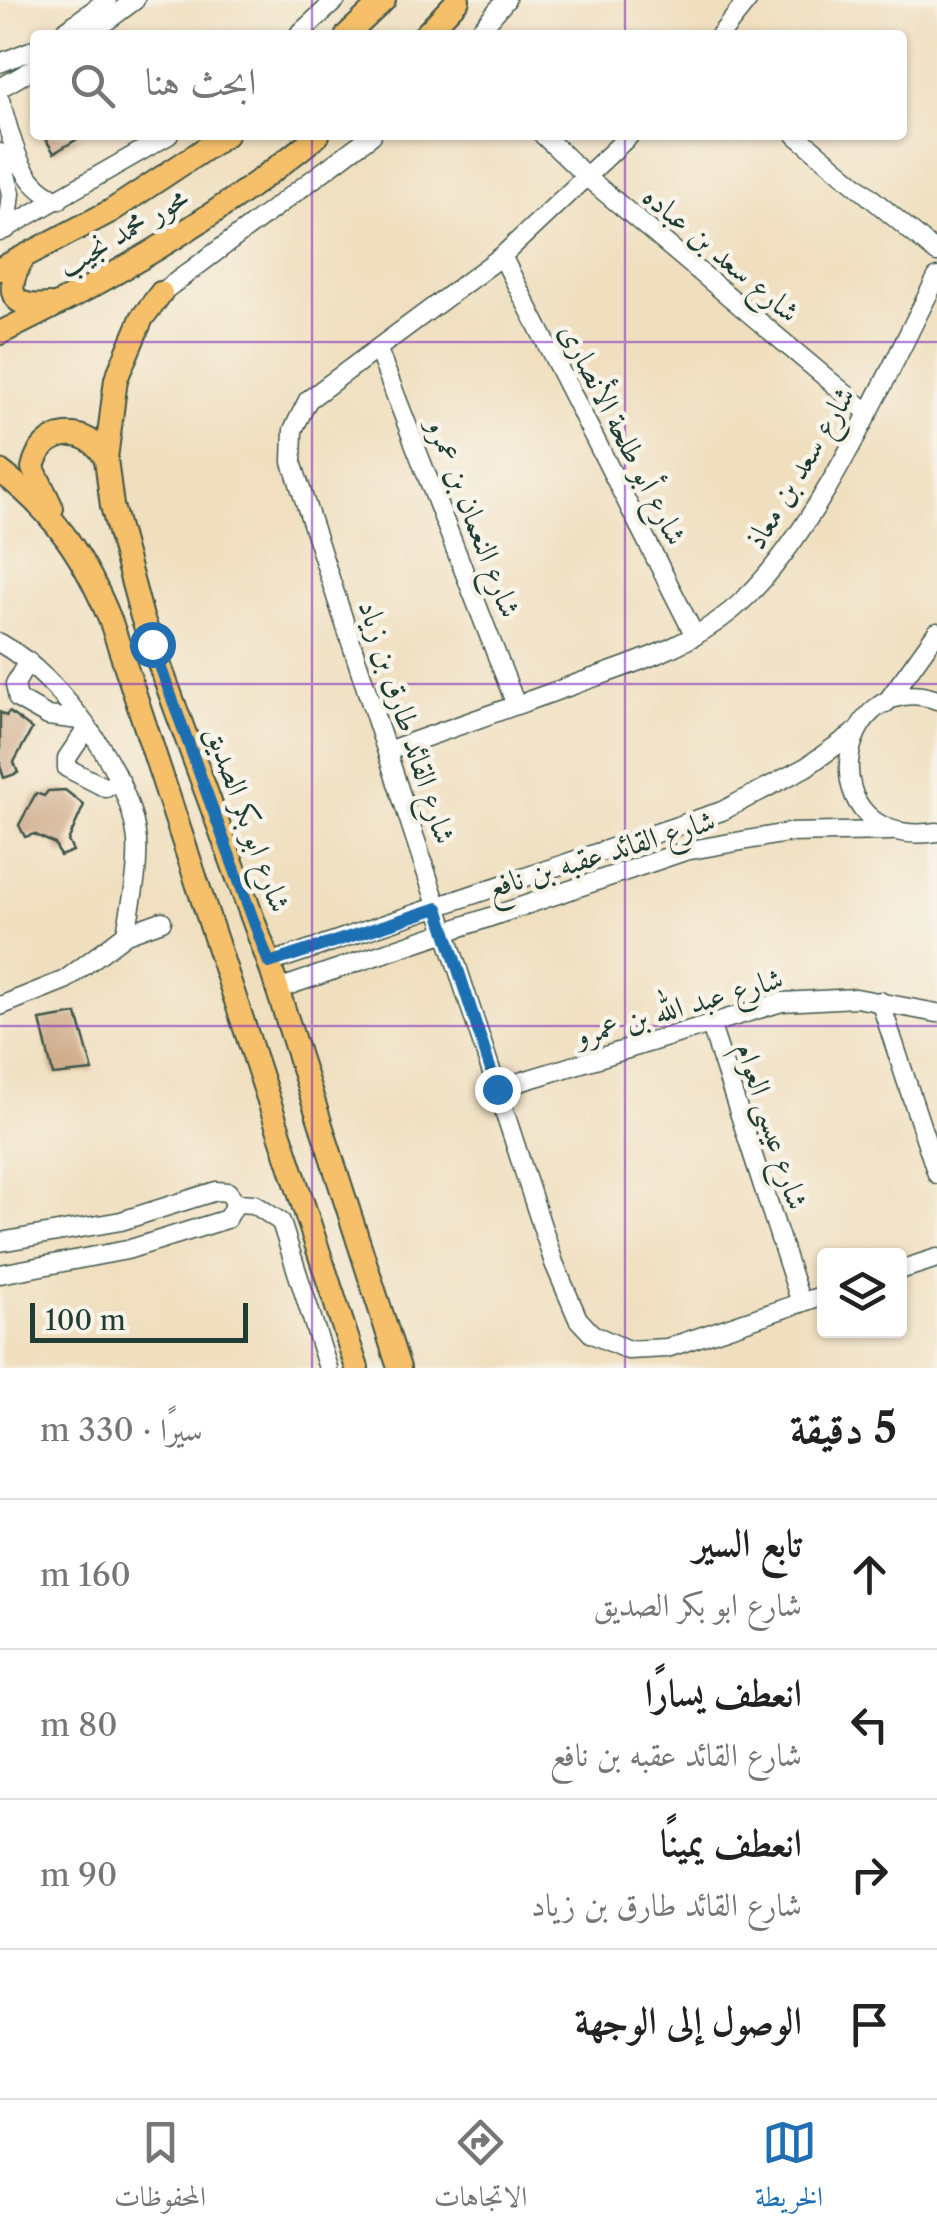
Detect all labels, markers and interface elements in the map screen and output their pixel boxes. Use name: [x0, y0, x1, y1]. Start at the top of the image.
search box: [30, 30, 907, 140]
icon: search: [65, 58, 120, 113]
text: ابحث هنا: [145, 58, 256, 105]
street label: شارع سعد بن عباده: [631, 177, 807, 335]
street label: محور محمد نجيب: [51, 178, 195, 286]
street label: شارع أبو طلحة الأنصارى: [545, 316, 697, 554]
street label: شارع سعد بن معاذ: [736, 380, 869, 560]
street label: شارع النعمان بن عمرو: [412, 410, 529, 625]
street label: شارع القائد طارق بن زياد: [344, 595, 464, 851]
route start: [130, 622, 176, 668]
street label: شارع ابو بكر الصديق: [191, 721, 299, 919]
street label: شارع القائد عقبه بن نافع: [482, 801, 722, 914]
street label: شارع عبد الله بن عمرو: [567, 955, 789, 1061]
street label: شارع عيسى العوام: [720, 1038, 817, 1217]
route end: [475, 1067, 521, 1113]
map controls: [817, 1248, 907, 1338]
button: layers: [817, 1248, 907, 1338]
scale bar: [30, 1298, 248, 1342]
text: 100 m: [45, 1303, 126, 1337]
text: 5 دقيقة: [790, 1402, 897, 1454]
text: سيرًا · 330 m: [40, 1410, 203, 1449]
text: تابع السير: [693, 1519, 802, 1566]
icon: ahead: [842, 1547, 897, 1602]
text: 160 m: [40, 1555, 131, 1594]
text: شارع ابو بكر الصديق: [593, 1585, 802, 1624]
text: انعطف يسارًا: [645, 1669, 802, 1716]
icon: left: [842, 1697, 897, 1752]
text: 80 m: [40, 1705, 118, 1744]
text: شارع القائد عقبه بن نافع: [550, 1735, 802, 1774]
text: انعطف يمينًا: [660, 1819, 802, 1866]
icon: right: [842, 1847, 897, 1902]
text: 90 m: [40, 1855, 117, 1894]
text: شارع القائد طارق بن زياد: [531, 1885, 802, 1924]
text: الوصول إلى الوجهة: [575, 1997, 802, 2044]
icon: arrive: [842, 1997, 897, 2052]
tab: المحفوظات: [114, 2115, 206, 2224]
tab: الاتجاهات: [434, 2115, 527, 2224]
tab: الخريطة: [755, 2115, 823, 2224]

